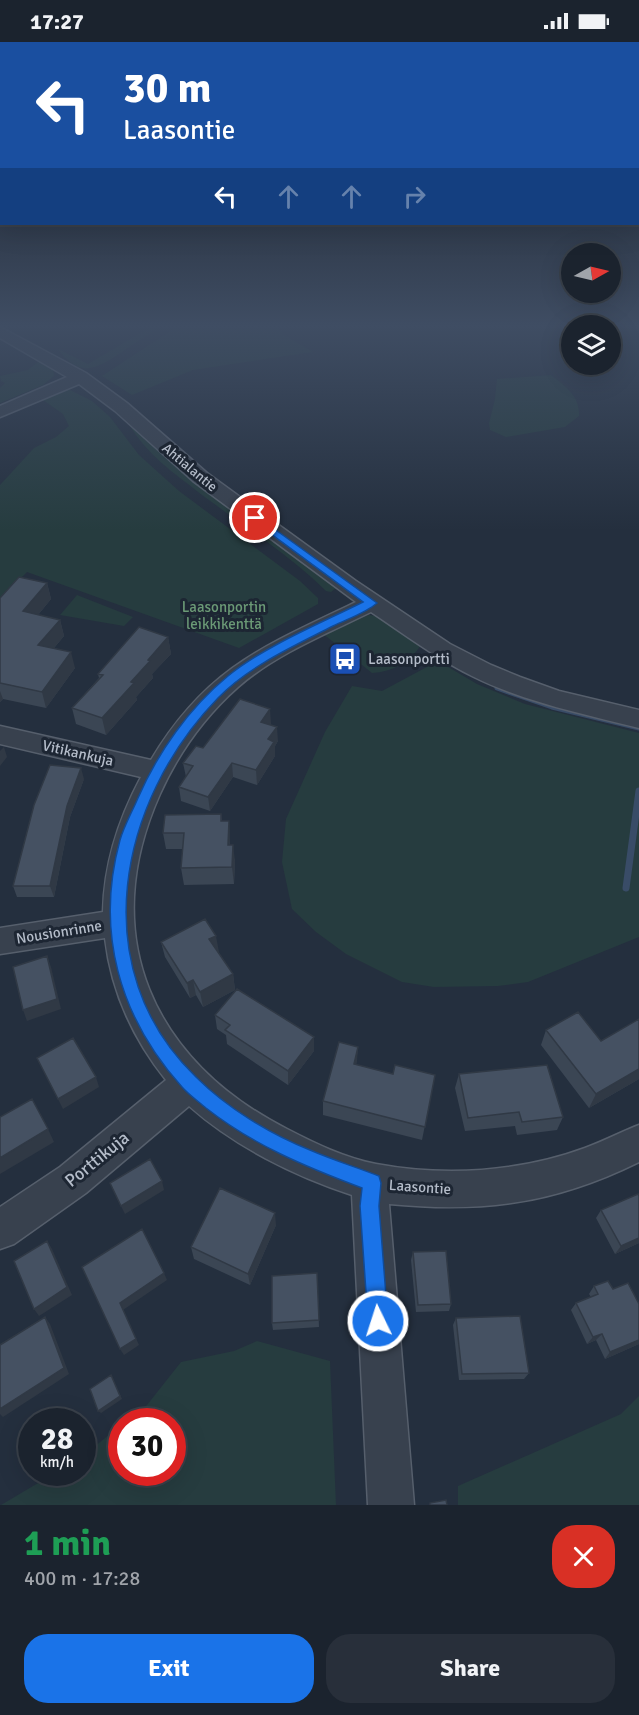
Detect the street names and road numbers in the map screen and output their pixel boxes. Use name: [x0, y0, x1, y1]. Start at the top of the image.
street label: Ahtialantie: [159, 439, 221, 495]
street label: Vitikankuja: [41, 736, 115, 770]
street label: Nousionrinne: [15, 916, 103, 948]
street label: Porttikuja: [60, 1126, 134, 1192]
street label: Laasontie: [388, 1176, 452, 1198]

